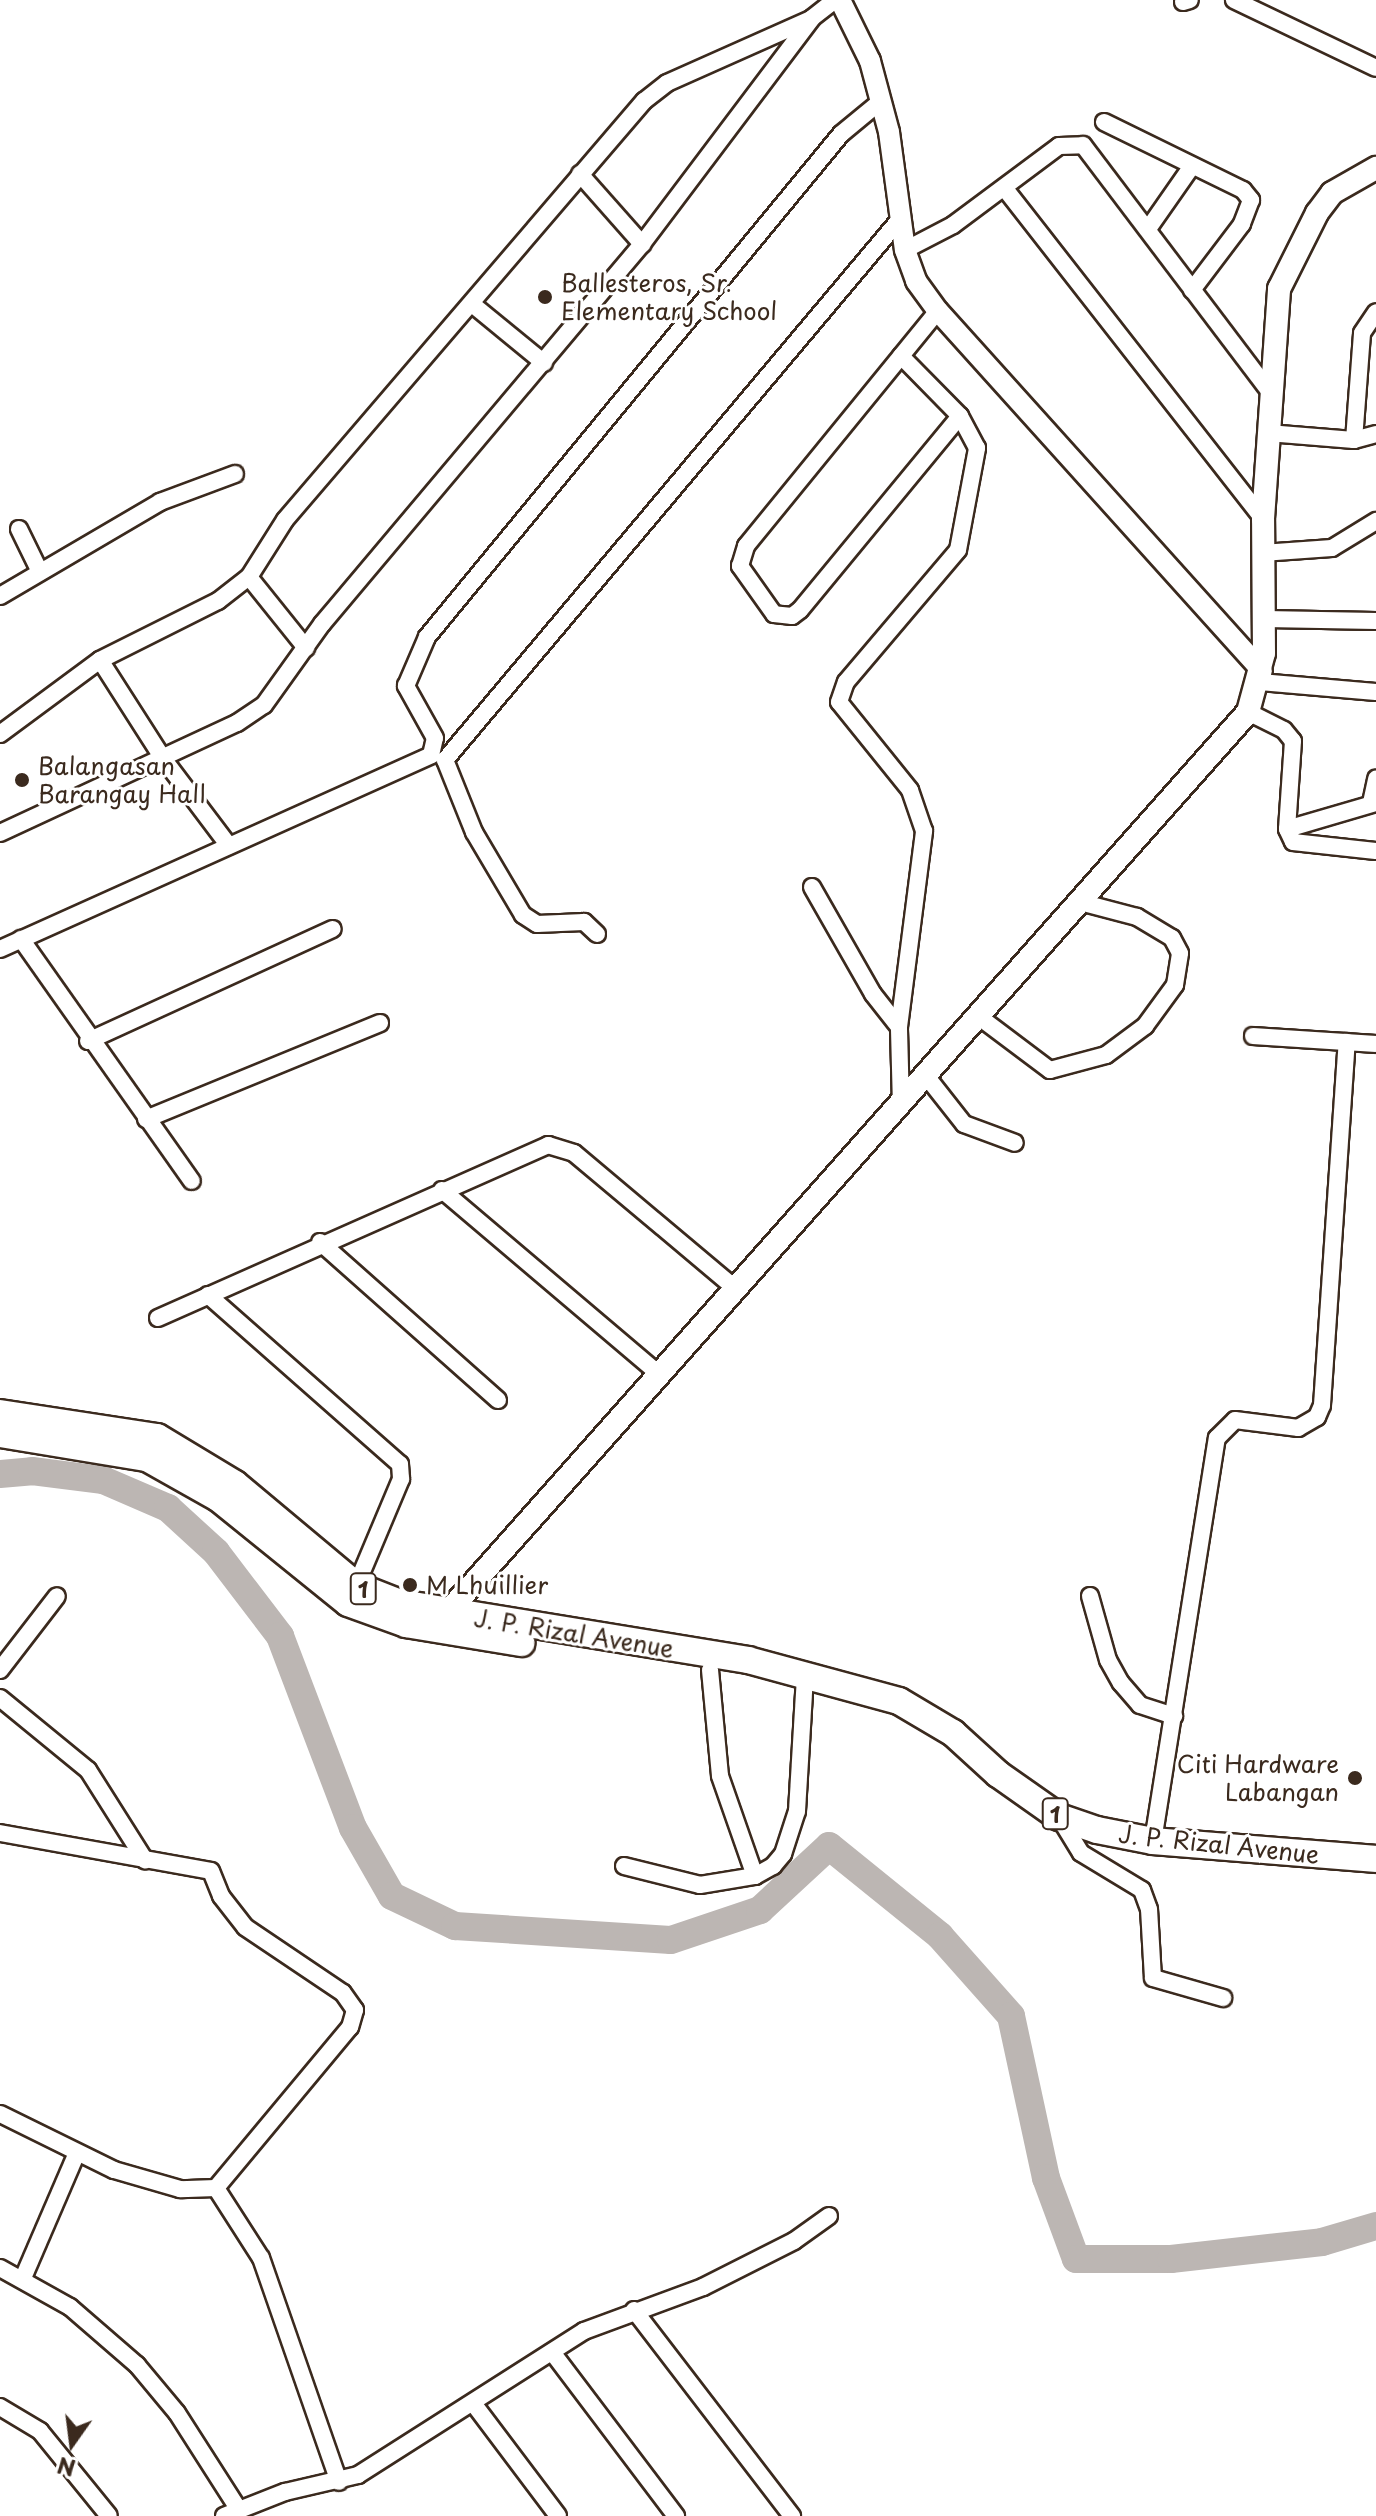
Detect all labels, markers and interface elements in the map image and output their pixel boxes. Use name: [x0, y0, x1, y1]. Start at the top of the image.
place label: Ballesteros, Sr. Elementary School: [561, 269, 777, 325]
marker: Ballesteros, Sr. Elementary School: [536, 288, 554, 306]
place label: Balangasan Barangay Hall: [38, 752, 206, 808]
marker: Balangasan Barangay Hall: [13, 771, 31, 789]
road number: 1: [349, 1571, 377, 1607]
place label: M Lhuillier: [426, 1571, 548, 1599]
marker: M Lhuillier: [401, 1576, 419, 1594]
street label: J. P. Rizal Avenue: [472, 1603, 676, 1663]
place label: Citi Hardware Labangan: [1175, 1750, 1339, 1806]
marker: Citi Hardware Labangan: [1346, 1769, 1364, 1787]
road number: 1: [1041, 1796, 1069, 1832]
street label: J. P. Rizal Avenue: [1117, 1819, 1321, 1869]
north arrow: [32, 2404, 112, 2484]
text: N: [54, 2450, 79, 2486]

